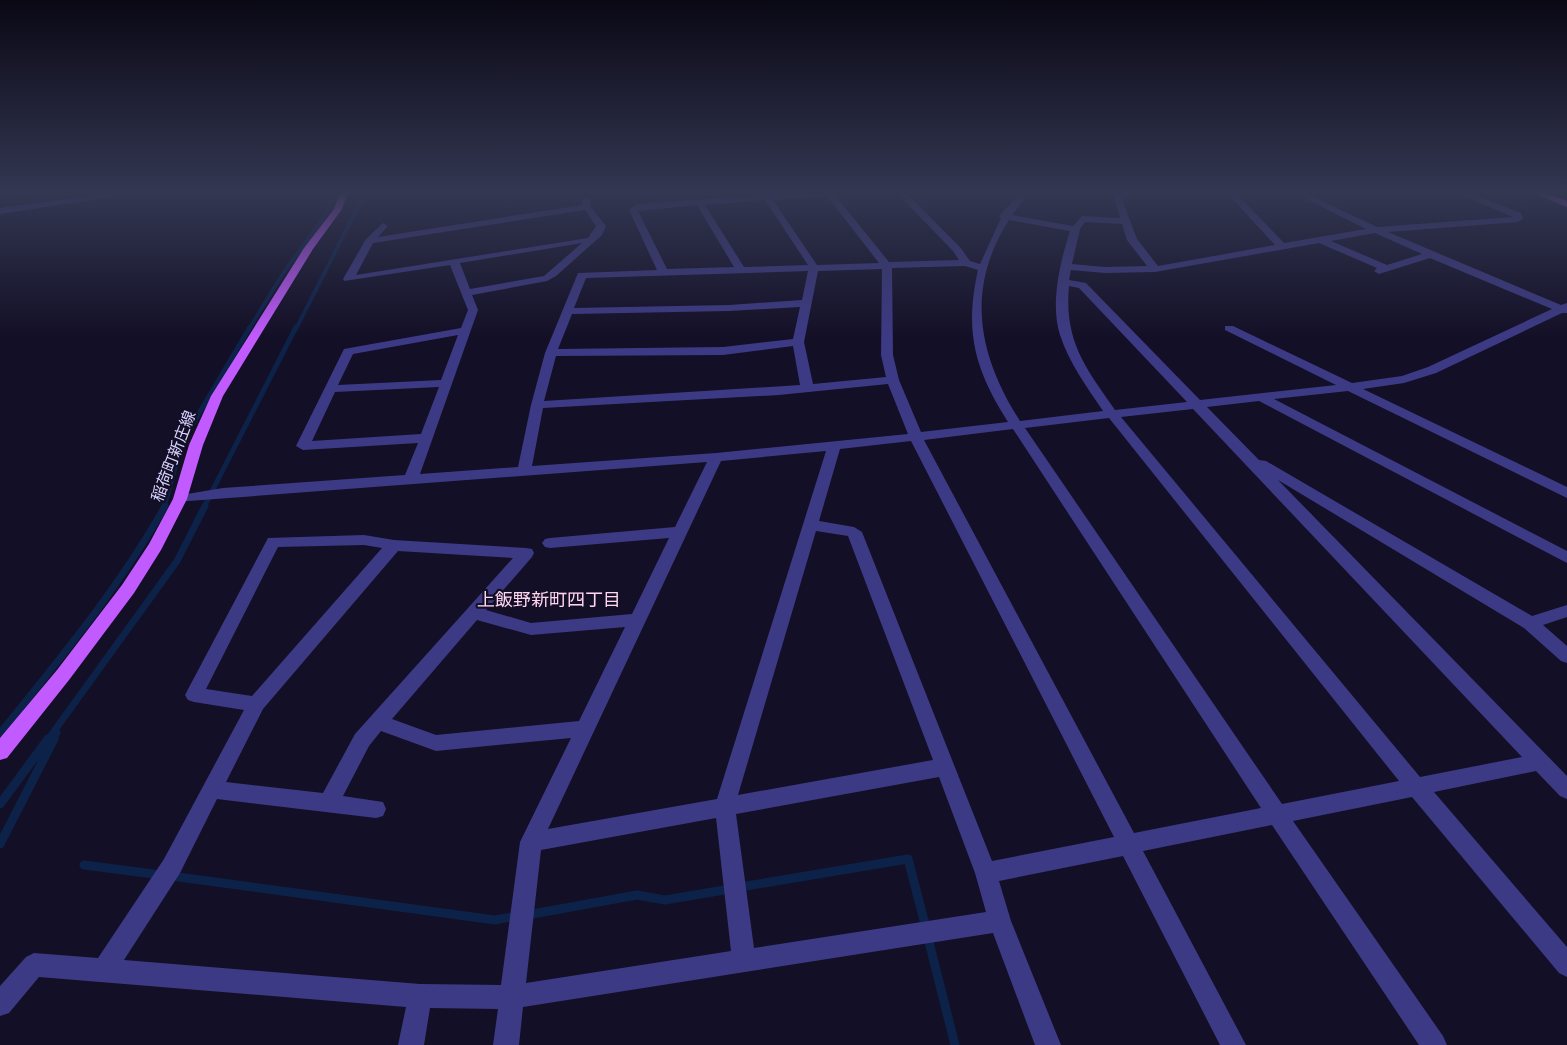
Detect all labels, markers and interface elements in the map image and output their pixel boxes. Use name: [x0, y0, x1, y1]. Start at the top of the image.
street label: 稲荷町新庄線: [146, 408, 199, 504]
district label: 上飯野新町四丁目: [477, 588, 621, 610]

